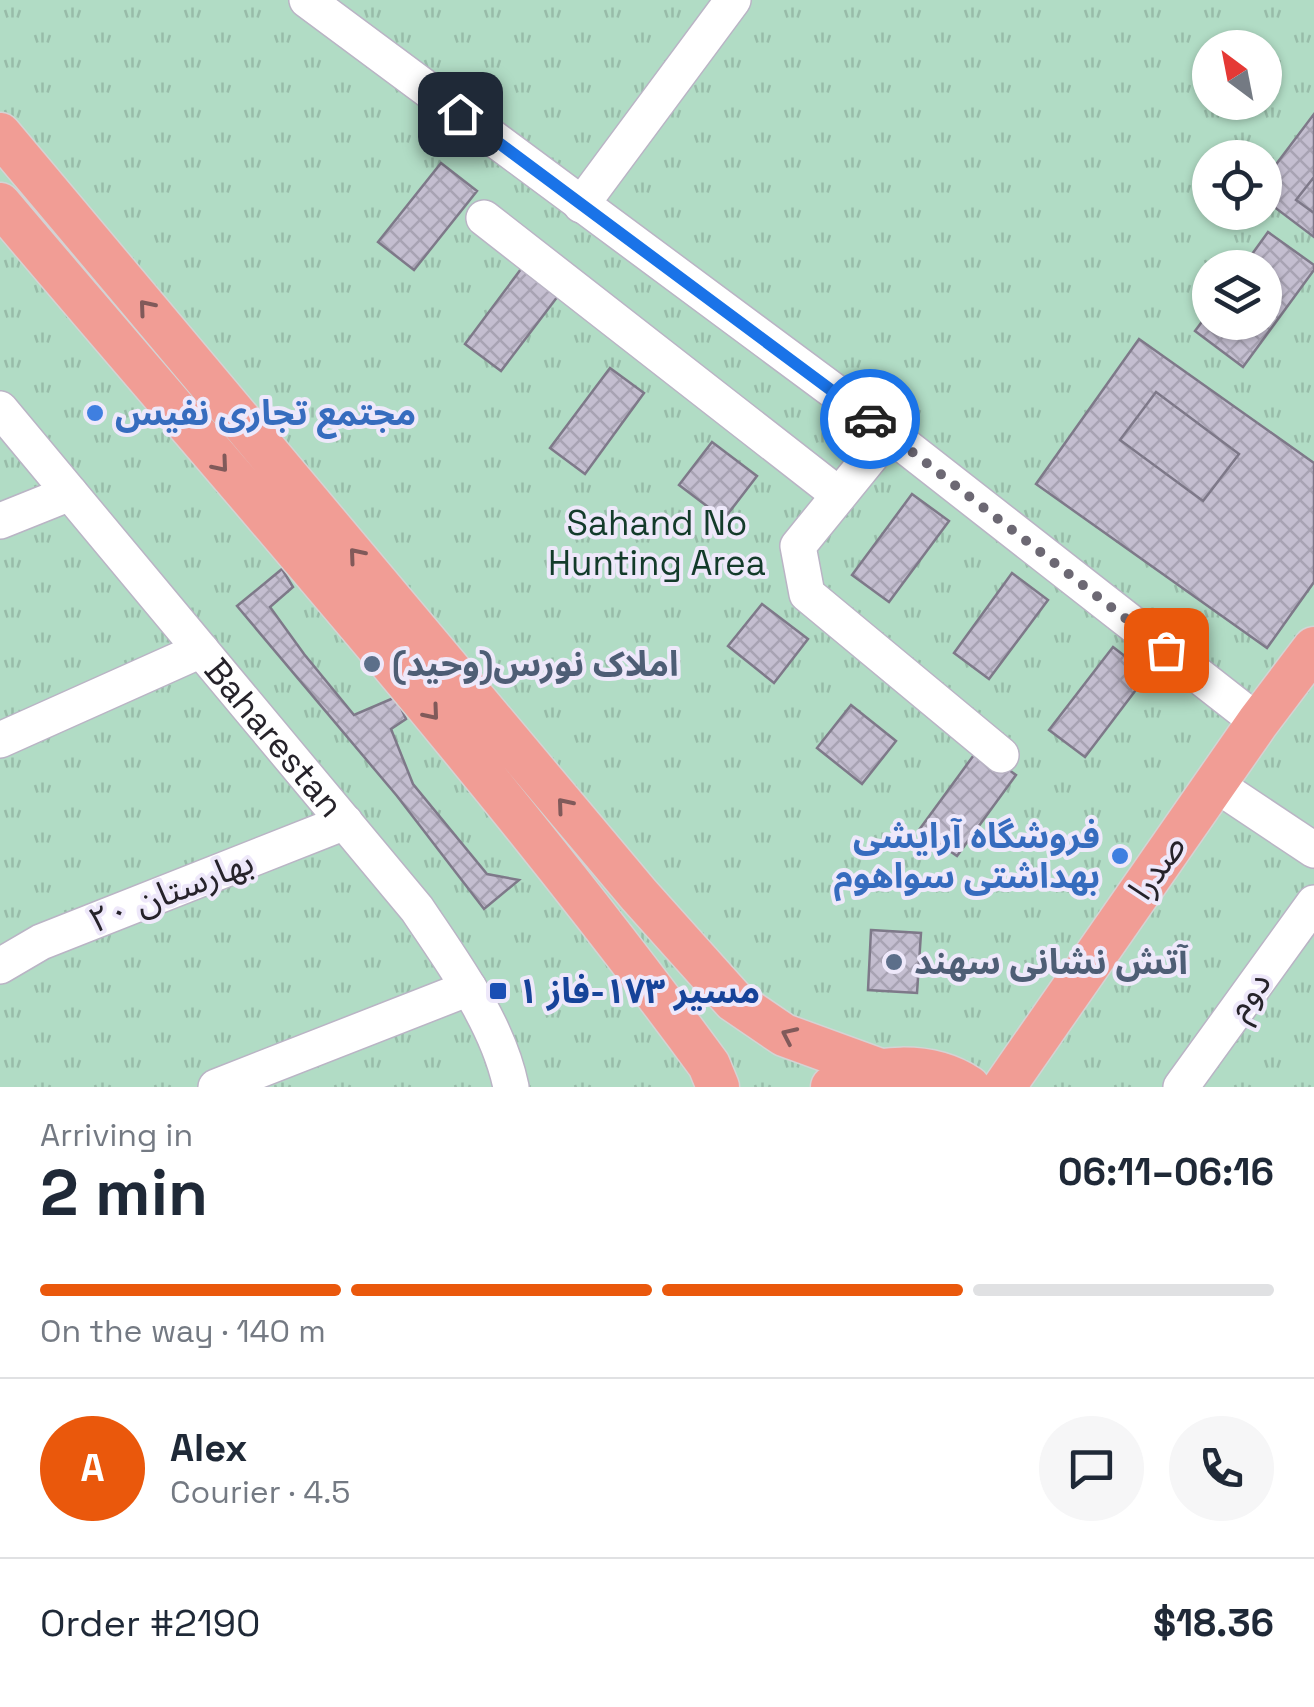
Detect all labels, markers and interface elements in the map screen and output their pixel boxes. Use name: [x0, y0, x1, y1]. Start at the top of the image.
north arrow: [1192, 30, 1282, 120]
map controls: [1192, 30, 1282, 340]
pin: [418, 72, 503, 157]
icon: home: [433, 87, 488, 142]
button: locate: [1192, 140, 1282, 230]
button: layers: [1192, 250, 1282, 340]
one-way arrow: [140, 300, 158, 318]
courier: [820, 369, 920, 469]
place label: مجتمع تجاری نفیس: [115, 391, 416, 439]
icon: car: [843, 392, 898, 447]
marker: مجتمع تجاری نفیس: [84, 402, 106, 424]
one-way arrow: [209, 454, 227, 472]
park label: Sahand No Hunting Area: [548, 501, 766, 585]
one-way arrow: [350, 549, 368, 567]
pin: [1124, 608, 1209, 693]
icon: bag: [1139, 623, 1194, 678]
place label: املاک نورس(وحید): [392, 642, 678, 686]
street label: Baharestan: [195, 649, 353, 826]
marker: املاک نورس(وحید): [361, 653, 383, 675]
one-way arrow: [420, 701, 438, 719]
one-way arrow: [558, 798, 576, 816]
place label: فروشگاه آرایشی بهداشتی سواهوم: [834, 814, 1100, 902]
street label: صدرا: [1119, 825, 1195, 909]
street label: بهارستان ۲۰: [82, 839, 260, 943]
marker: فروشگاه آرایشی بهداشتی سواهوم: [1109, 845, 1131, 867]
place label: آتش نشانی سهند: [914, 940, 1190, 984]
marker: آتش نشانی سهند: [883, 951, 905, 973]
street label: دوم: [1216, 962, 1284, 1030]
place label: مسیر ۱۷۳-فاز ۱: [518, 969, 760, 1013]
marker: مسیر ۱۷۳-فاز ۱: [487, 980, 509, 1002]
one-way arrow: [782, 1028, 800, 1048]
text: Arriving in: [40, 1115, 193, 1155]
text: 06:11–06:16: [1058, 1148, 1274, 1196]
text: 2 min: [40, 1151, 208, 1234]
text: On the way · 140 m: [40, 1311, 326, 1351]
button: chat: [1039, 1416, 1144, 1521]
button: phone: [1169, 1416, 1274, 1521]
text: Alex: [170, 1424, 247, 1472]
text: A: [80, 1444, 105, 1492]
text: Courier · 4.5: [170, 1472, 351, 1512]
text: Order #2190: [40, 1599, 260, 1647]
text: $18.36: [1153, 1599, 1274, 1647]

